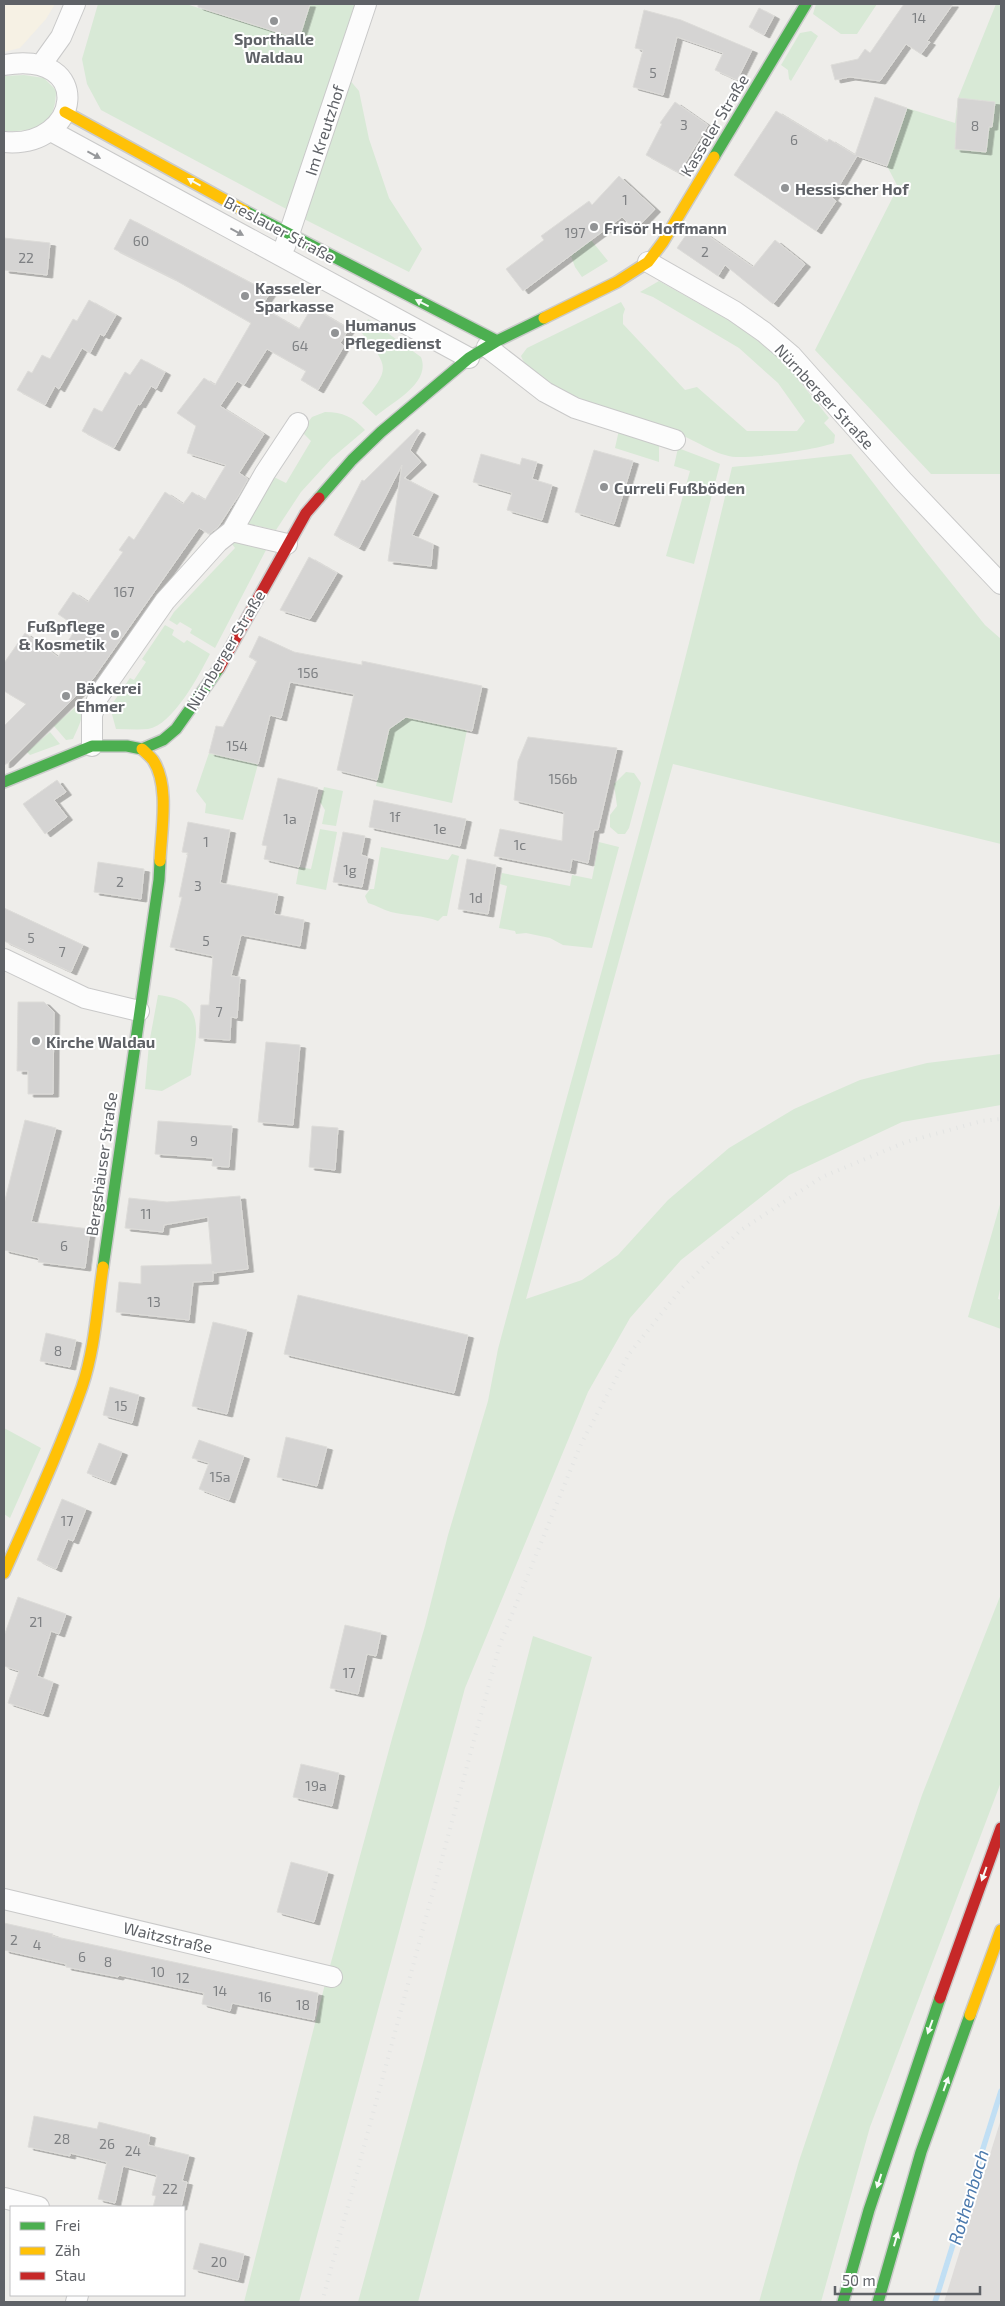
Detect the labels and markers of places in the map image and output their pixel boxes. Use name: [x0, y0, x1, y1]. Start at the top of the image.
marker: Sporthalle Waldau: [268, 15, 280, 27]
place label: Sporthalle Waldau: [234, 29, 314, 66]
place label: Hessischer Hof: [795, 179, 909, 198]
marker: Hessischer Hof: [779, 182, 791, 194]
place label: Frisör Hoffmann: [604, 218, 727, 237]
marker: Frisör Hoffmann: [588, 221, 600, 233]
place label: Kasseler Sparkasse: [255, 278, 334, 315]
marker: Kasseler Sparkasse: [239, 290, 251, 302]
place label: Humanus Pflegedienst: [345, 315, 442, 352]
marker: Humanus Pflegedienst: [329, 327, 341, 339]
place label: Curreli Fußböden: [614, 478, 745, 497]
marker: Curreli Fußböden: [598, 481, 610, 493]
place label: Fußpflege & Kosmetik: [18, 616, 105, 653]
marker: Fußpflege & Kosmetik: [109, 628, 121, 640]
place label: Bäckerei Ehmer: [76, 678, 141, 715]
marker: Bäckerei Ehmer: [60, 690, 72, 702]
place label: Kirche Waldau: [46, 1032, 155, 1051]
marker: Kirche Waldau: [30, 1035, 42, 1047]

